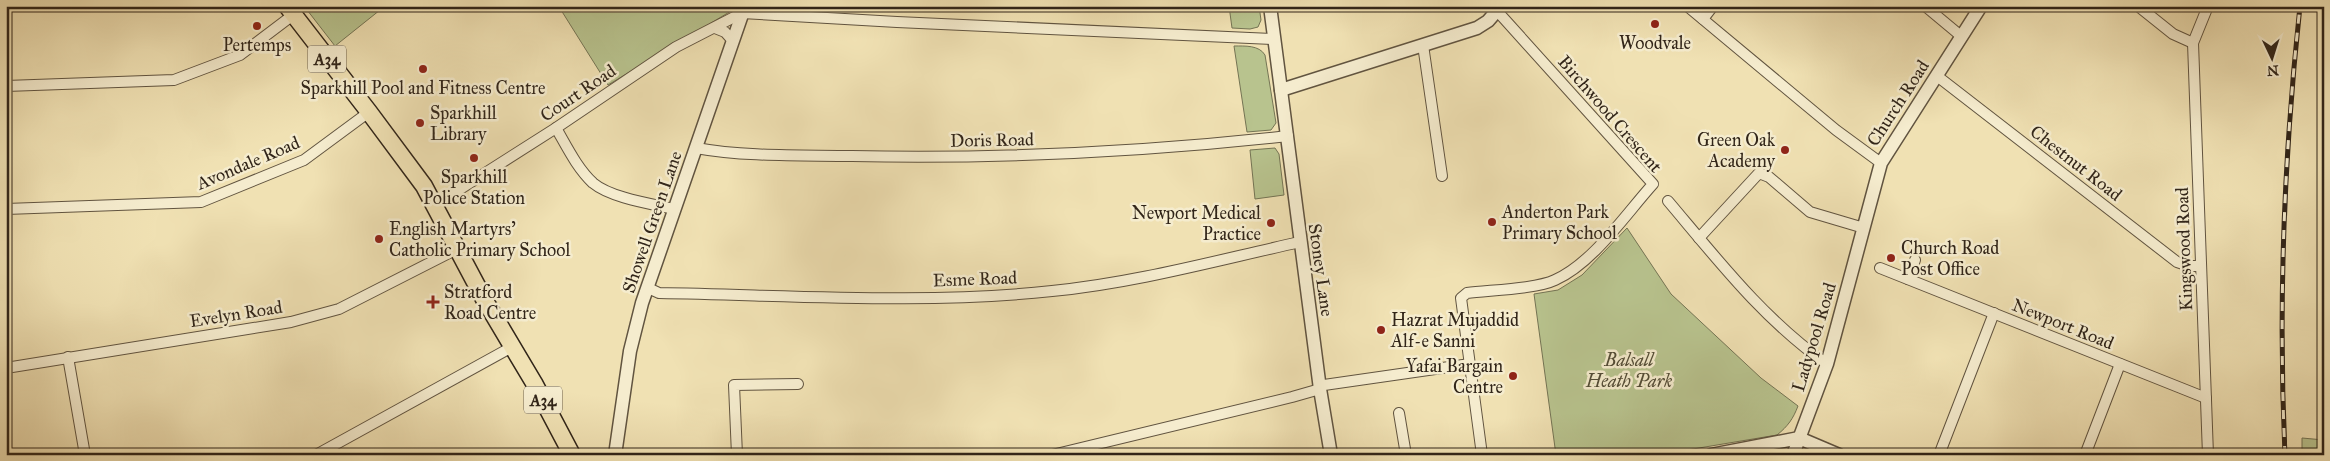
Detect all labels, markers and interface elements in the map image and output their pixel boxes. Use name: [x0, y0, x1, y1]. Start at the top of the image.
marker: Woodvale: [1649, 18, 1661, 30]
marker: Pertemps: [251, 20, 263, 32]
place label: Woodvale: [1619, 32, 1691, 54]
north arrow: [2248, 32, 2298, 82]
place label: Pertemps: [223, 34, 291, 56]
road number: A34: [308, 46, 346, 72]
street label: Birchwood Crescent: [1553, 51, 1667, 178]
street label: Church Road: [1862, 56, 1934, 150]
street label: Court Road: [536, 60, 620, 126]
text: N: [2266, 62, 2279, 79]
marker: Sparkhill Pool and Fitness Centre: [417, 63, 429, 75]
place label: Sparkhill Pool and Fitness Centre: [301, 77, 545, 99]
place label: Sparkhill Library: [430, 102, 497, 145]
marker: Sparkhill Library: [414, 117, 426, 129]
street label: Chestnut Road: [2026, 120, 2126, 206]
street label: Doris Road: [950, 128, 1034, 152]
place label: Green Oak Academy: [1697, 129, 1776, 172]
street label: Avondale Road: [192, 131, 303, 195]
marker: Green Oak Academy: [1779, 144, 1791, 156]
street label: Showell Green Lane: [617, 148, 687, 296]
marker: Sparkhill Police Station: [468, 152, 480, 164]
place label: Sparkhill Police Station: [423, 166, 525, 209]
street label: Kingswood Road: [2171, 187, 2198, 311]
place label: Anderton Park Primary School: [1501, 201, 1617, 244]
place label: Newport Medical Practice: [1132, 202, 1261, 245]
marker: Anderton Park Primary School: [1486, 216, 1498, 228]
marker: Newport Medical Practice: [1265, 217, 1277, 229]
place label: English Martyrs' Catholic Primary School: [389, 218, 570, 261]
street label: Stoney Lane: [1304, 222, 1338, 318]
marker: English Martyrs' Catholic Primary School: [373, 233, 385, 245]
place label: Church Road Post Office: [1901, 237, 1999, 280]
marker: Church Road Post Office: [1885, 252, 1897, 264]
street label: Esme Road: [933, 267, 1017, 291]
street label: Ladypool Road: [1787, 280, 1841, 394]
place label: Stratford Road Centre: [444, 281, 536, 324]
street label: Newport Road: [2009, 294, 2117, 354]
marker: Stratford Road Centre: [426, 295, 440, 309]
street label: Evelyn Road: [188, 296, 284, 332]
place label: Hazrat Mujaddid Alf-e Sanni: [1390, 309, 1519, 352]
marker: Hazrat Mujaddid Alf-e Sanni: [1375, 324, 1387, 336]
park label: Balsall Heath Park: [1585, 349, 1672, 392]
place label: Yafai Bargain Centre: [1406, 355, 1503, 398]
marker: Yafai Bargain Centre: [1507, 370, 1519, 382]
road number: A34: [524, 386, 562, 414]

